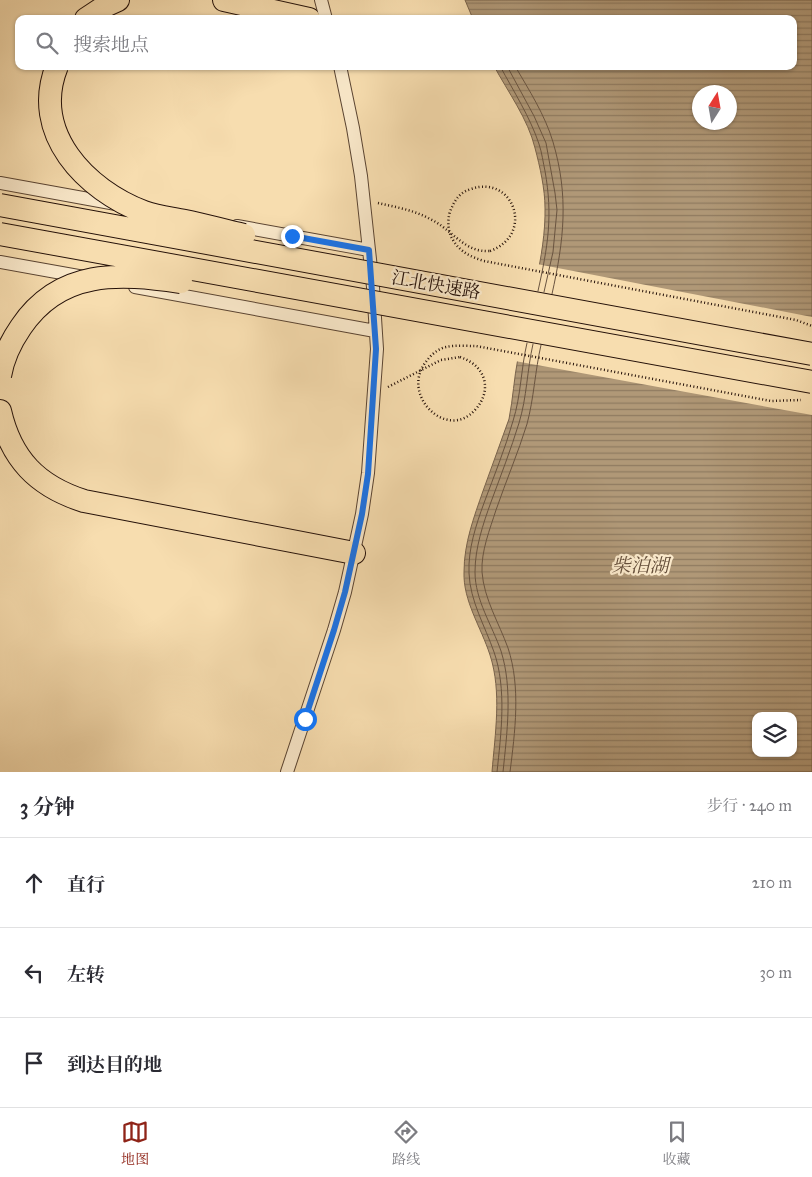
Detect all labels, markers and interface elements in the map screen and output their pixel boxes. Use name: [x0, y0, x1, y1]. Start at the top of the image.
search box: [15, 15, 797, 70]
icon: search: [33, 29, 61, 57]
text: 搜索地点: [73, 33, 149, 56]
north arrow: [692, 85, 737, 130]
route end: [281, 225, 304, 248]
street label: 江北快速路: [390, 266, 482, 304]
water label: 柴泊湖: [611, 554, 671, 577]
route start: [294, 708, 317, 731]
map controls: [752, 712, 797, 757]
button: layers: [752, 712, 797, 757]
text: 3 分钟: [20, 794, 75, 820]
text: 步行 · 240 m: [707, 796, 792, 815]
icon: ahead: [20, 869, 48, 897]
text: 直行: [67, 873, 105, 896]
text: 210 m: [752, 873, 792, 892]
icon: left: [20, 959, 48, 987]
text: 左转: [67, 963, 105, 986]
text: 30 m: [759, 963, 792, 982]
icon: arrive: [20, 1049, 48, 1077]
text: 到达目的地: [67, 1053, 162, 1076]
tab: 地图: [121, 1118, 149, 1168]
tab: 路线: [392, 1118, 420, 1168]
tab: 收藏: [663, 1118, 691, 1168]

